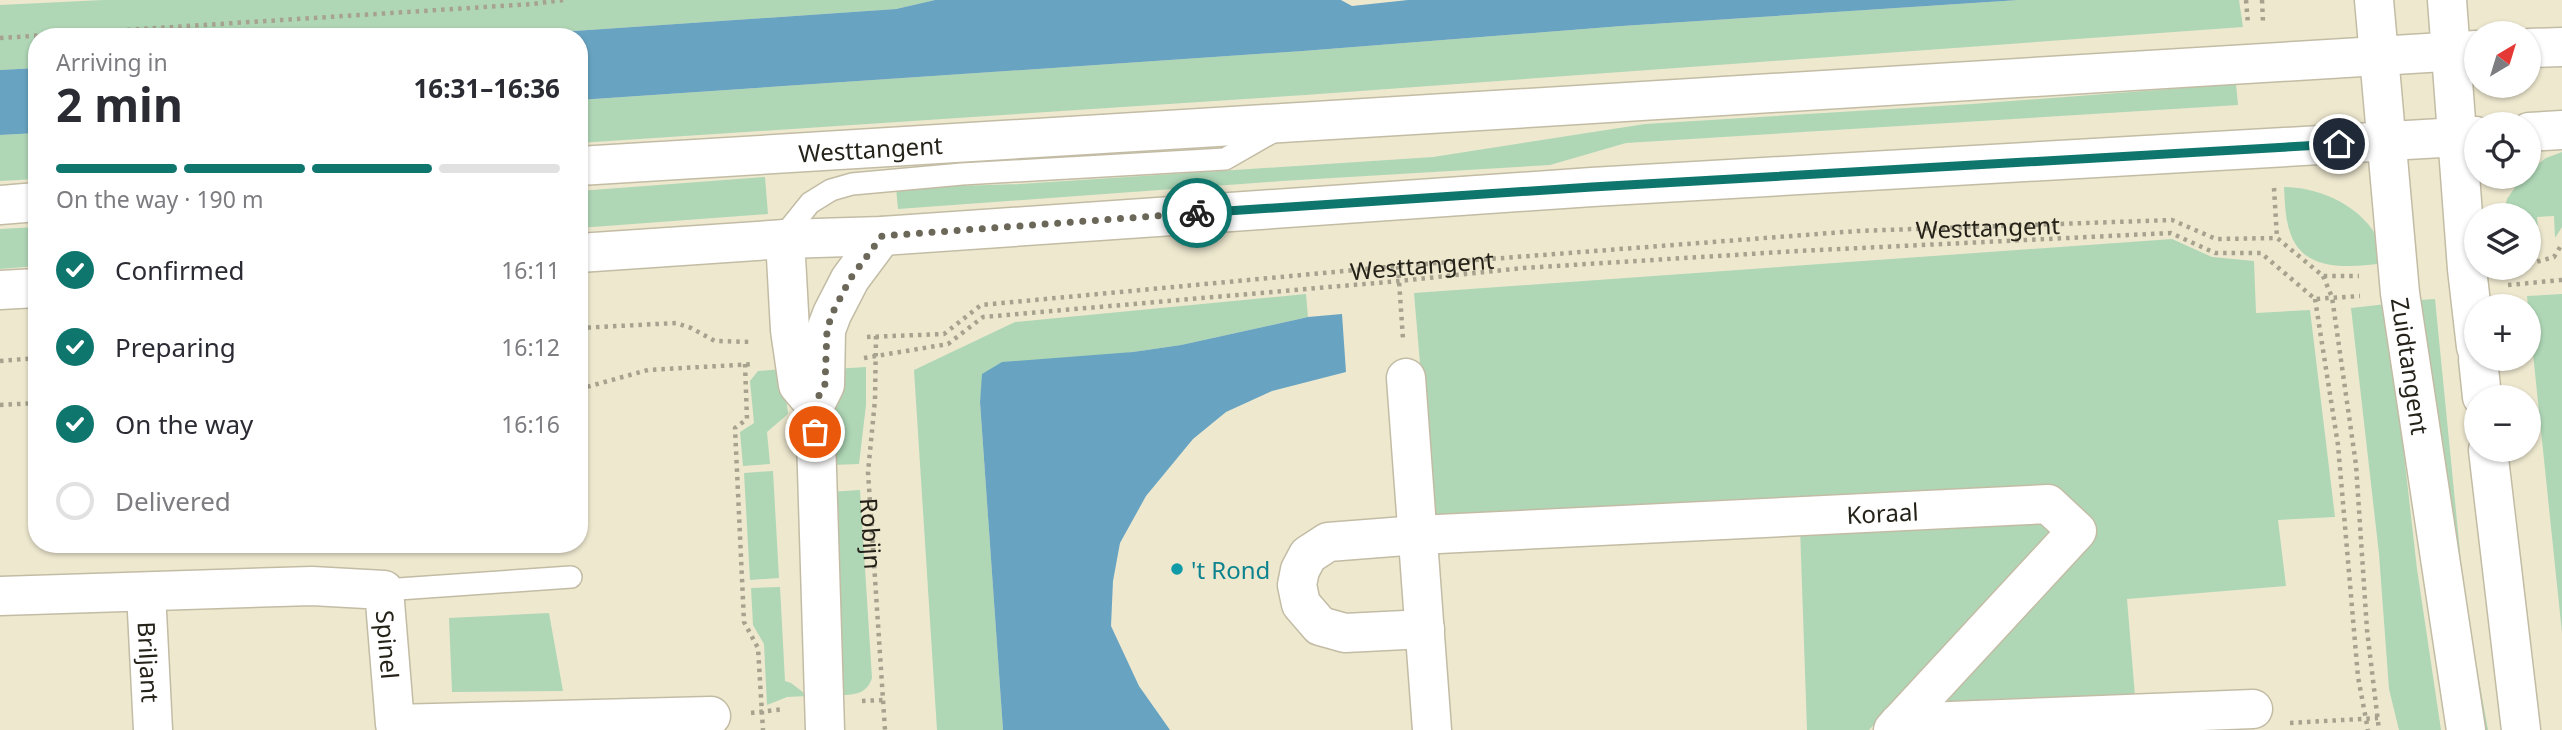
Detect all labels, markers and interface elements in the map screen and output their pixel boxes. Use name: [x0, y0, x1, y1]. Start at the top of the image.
north arrow: [2464, 21, 2541, 98]
map controls: [2464, 21, 2541, 462]
text: Arriving in: [56, 46, 168, 78]
text: 16:31–16:36: [413, 70, 560, 106]
text: 2 min: [56, 73, 183, 135]
button: locate: [2464, 112, 2541, 189]
pin: [2309, 114, 2369, 174]
icon: home: [2320, 125, 2358, 163]
street label: Westtangent: [797, 127, 944, 169]
courier: [1162, 178, 1232, 248]
text: On the way · 190 m: [56, 183, 263, 215]
icon: bike: [1178, 194, 1216, 232]
button: layers: [2464, 203, 2541, 280]
street label: Westtangent: [1915, 207, 2061, 245]
street label: Westtangent: [1349, 242, 1496, 287]
icon: check: [56, 251, 94, 289]
text: Confirmed: [115, 252, 245, 288]
text: 16:11: [501, 254, 560, 286]
button: +: [2464, 294, 2541, 371]
street label: Zuidtangent: [2384, 295, 2438, 437]
icon: check: [56, 328, 94, 366]
text: Preparing: [115, 329, 236, 365]
text: 16:12: [501, 331, 560, 363]
button: −: [2464, 385, 2541, 462]
pin: [785, 402, 845, 462]
icon: check: [56, 405, 94, 443]
text: On the way: [115, 406, 253, 442]
text: 16:16: [501, 408, 560, 440]
icon: bag: [796, 413, 834, 451]
text: Delivered: [115, 483, 231, 519]
street label: Koraal: [1846, 494, 1919, 530]
street label: Robijn: [853, 497, 891, 570]
place label: 't Rond: [1191, 553, 1270, 586]
marker: 't Rond: [1169, 561, 1185, 577]
street label: Spinel: [369, 609, 408, 680]
street label: Briljant: [131, 621, 168, 704]

